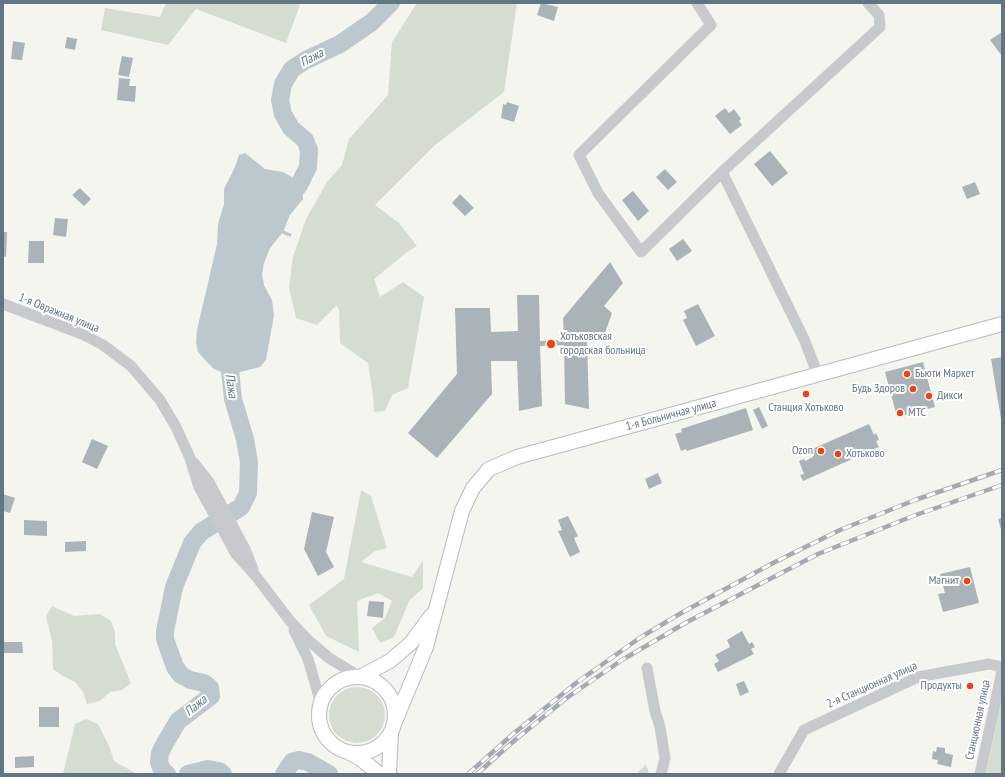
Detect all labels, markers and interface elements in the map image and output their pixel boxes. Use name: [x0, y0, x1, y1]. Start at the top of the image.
water label: Пажа: [298, 45, 326, 71]
street label: 1-я Овражная улица: [17, 290, 101, 336]
place label: Хотьковская городская больница: [560, 330, 646, 358]
marker: Хотьковская городская больница: [545, 338, 557, 350]
place label: Бьюти Маркет: [915, 367, 974, 381]
marker: Бьюти Маркет: [902, 369, 912, 379]
water label: Пажа: [222, 373, 240, 399]
place label: Будь Здоров: [852, 382, 905, 396]
marker: Будь Здоров: [908, 384, 918, 394]
marker: Станция Хотьково: [801, 389, 811, 399]
place label: Дикси: [937, 389, 963, 403]
marker: Дикси: [924, 391, 934, 401]
street label: 1-я Больничная улица: [624, 396, 718, 434]
place label: Станция Хотьково: [768, 401, 844, 415]
place label: МТС: [908, 406, 926, 420]
marker: МТС: [895, 408, 905, 418]
place label: Ozon: [792, 444, 813, 458]
marker: Ozon: [816, 446, 826, 456]
place label: Хотьково: [846, 447, 885, 461]
marker: Хотьково: [833, 449, 843, 459]
place label: Магнит: [929, 574, 959, 588]
marker: Магнит: [962, 576, 972, 586]
street label: 2-я Станционная улица: [824, 659, 920, 711]
place label: Продукты: [921, 679, 962, 693]
street label: Станционная улица: [962, 679, 994, 761]
marker: Продукты: [965, 681, 975, 691]
water label: Пажа: [182, 692, 210, 720]

